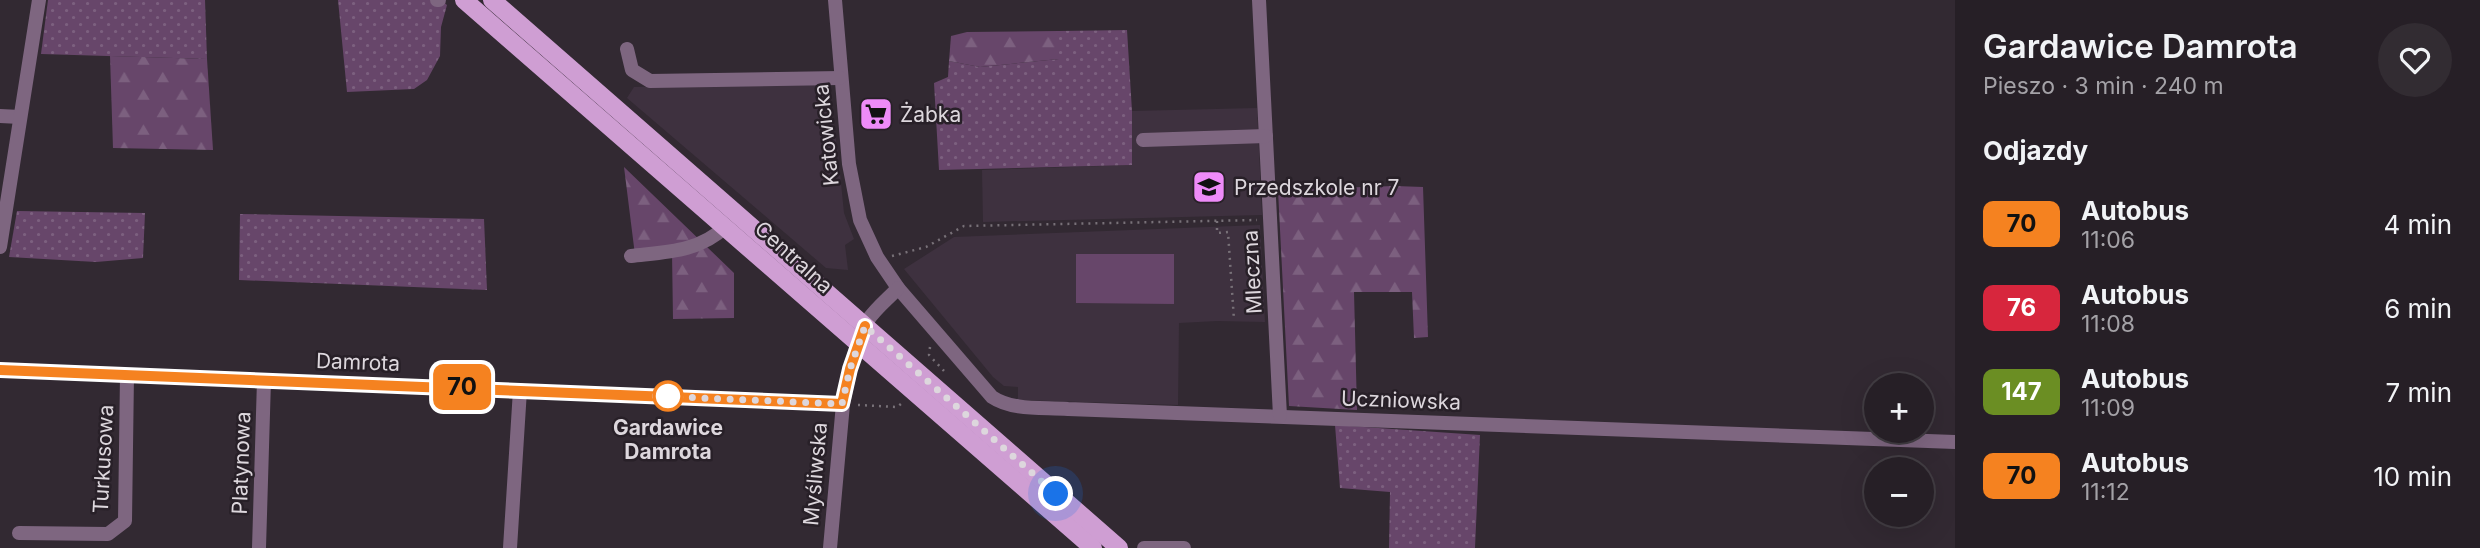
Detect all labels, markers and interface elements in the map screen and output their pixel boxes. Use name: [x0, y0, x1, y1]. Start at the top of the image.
button: heart: [2378, 23, 2452, 97]
text: Gardawice Damrota: [1983, 26, 2298, 66]
text: Pieszo · 3 min · 240 m: [1983, 72, 2224, 100]
street label: Katowicka: [808, 83, 844, 187]
supermarket icon: Żabka: [857, 95, 895, 133]
place label: Żabka: [900, 101, 961, 127]
text: Odjazdy: [1983, 135, 2088, 166]
school or university icon: Przedszkole nr 7: [1190, 168, 1228, 206]
place label: Przedszkole nr 7: [1234, 175, 1399, 200]
text: Autobus: [2081, 195, 2189, 226]
text: 70: [2007, 209, 2036, 238]
text: 4 min: [2383, 209, 2452, 240]
street label: Centralna: [750, 216, 838, 298]
text: 11:06: [2081, 226, 2135, 254]
street label: Mleczna: [1237, 230, 1267, 314]
text: Autobus: [2081, 279, 2189, 310]
text: 76: [2007, 293, 2036, 322]
text: 6 min: [2384, 293, 2452, 324]
text: 11:08: [2081, 310, 2135, 338]
street label: Damrota: [315, 348, 401, 376]
text: Autobus: [2081, 363, 2189, 394]
line badge: 70: [430, 364, 494, 410]
text: 70: [447, 372, 477, 401]
map controls: [1864, 373, 1934, 527]
button: +: [1864, 373, 1934, 443]
text: 147: [2001, 377, 2042, 406]
text: 7 min: [2386, 377, 2452, 408]
marker: Gardawice Damrota: [653, 381, 683, 411]
street label: Uczniowska: [1340, 385, 1462, 415]
text: 11:09: [2081, 394, 2135, 422]
street label: Turkusowa: [88, 404, 118, 514]
street label: Platynowa: [227, 411, 255, 515]
place label: Gardawice Damrota: [613, 415, 723, 464]
street label: Myśliwska: [798, 421, 832, 527]
text: Autobus: [2081, 447, 2189, 478]
button: −: [1864, 457, 1934, 527]
text: 70: [2007, 461, 2036, 490]
text: 10 min: [2373, 461, 2452, 492]
your location: [1038, 476, 1073, 511]
text: 11:12: [2081, 478, 2130, 506]

